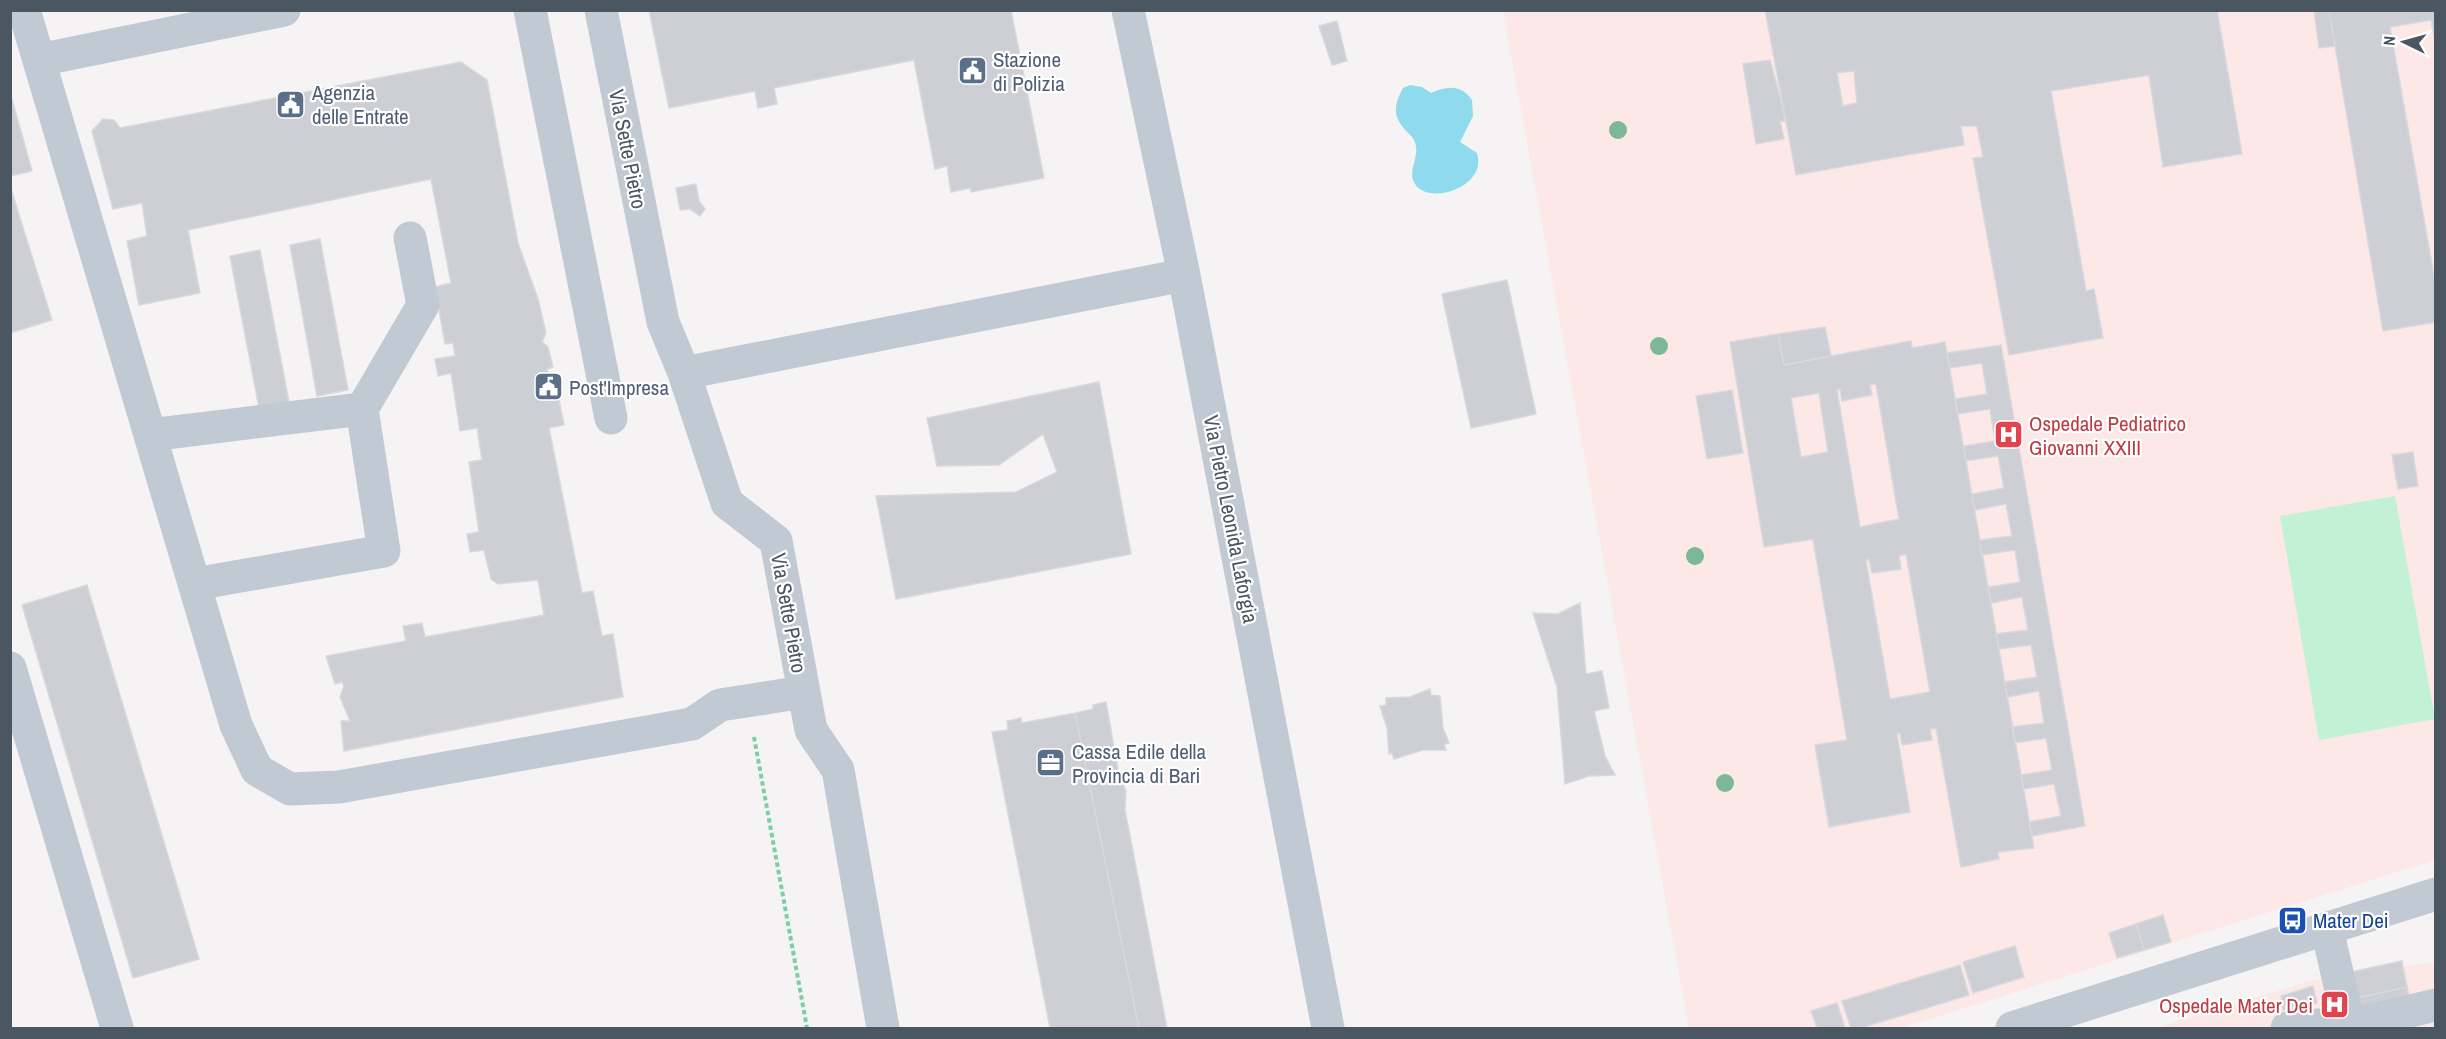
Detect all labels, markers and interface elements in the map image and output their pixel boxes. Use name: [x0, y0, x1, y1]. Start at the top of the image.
north arrow: [2374, 12, 2434, 72]
text: N: [2378, 35, 2400, 46]
place label: Stazione di Polizia: [993, 45, 1065, 98]
public building icon: Stazione di Polizia: [956, 55, 988, 87]
place label: Agenzia delle Entrate: [311, 78, 409, 131]
street label: Via Sette Pietro: [602, 87, 654, 211]
public building icon: Agenzia delle Entrate: [275, 88, 307, 120]
public building icon: Post'Impresa: [532, 371, 564, 403]
place label: Post'Impresa: [569, 373, 669, 402]
place label: Ospedale Pediatrico Giovanni XXIII: [2029, 409, 2186, 462]
street label: Via Pietro Leonida Laforgia: [1197, 413, 1265, 626]
hospital icon: Ospedale Pediatrico Giovanni XXIII: [1992, 419, 2024, 451]
street label: Via Sette Pietro: [764, 551, 814, 675]
place label: Cassa Edile della Provincia di Bari: [1072, 737, 1206, 790]
office icon: Cassa Edile della Provincia di Bari: [1035, 747, 1067, 779]
bus stop icon: Mater Dei: [2276, 904, 2308, 936]
place label: Mater Dei: [2313, 906, 2389, 935]
hospital icon: Ospedale Mater Dei: [2318, 989, 2350, 1021]
place label: Ospedale Mater Dei: [2159, 991, 2313, 1020]

